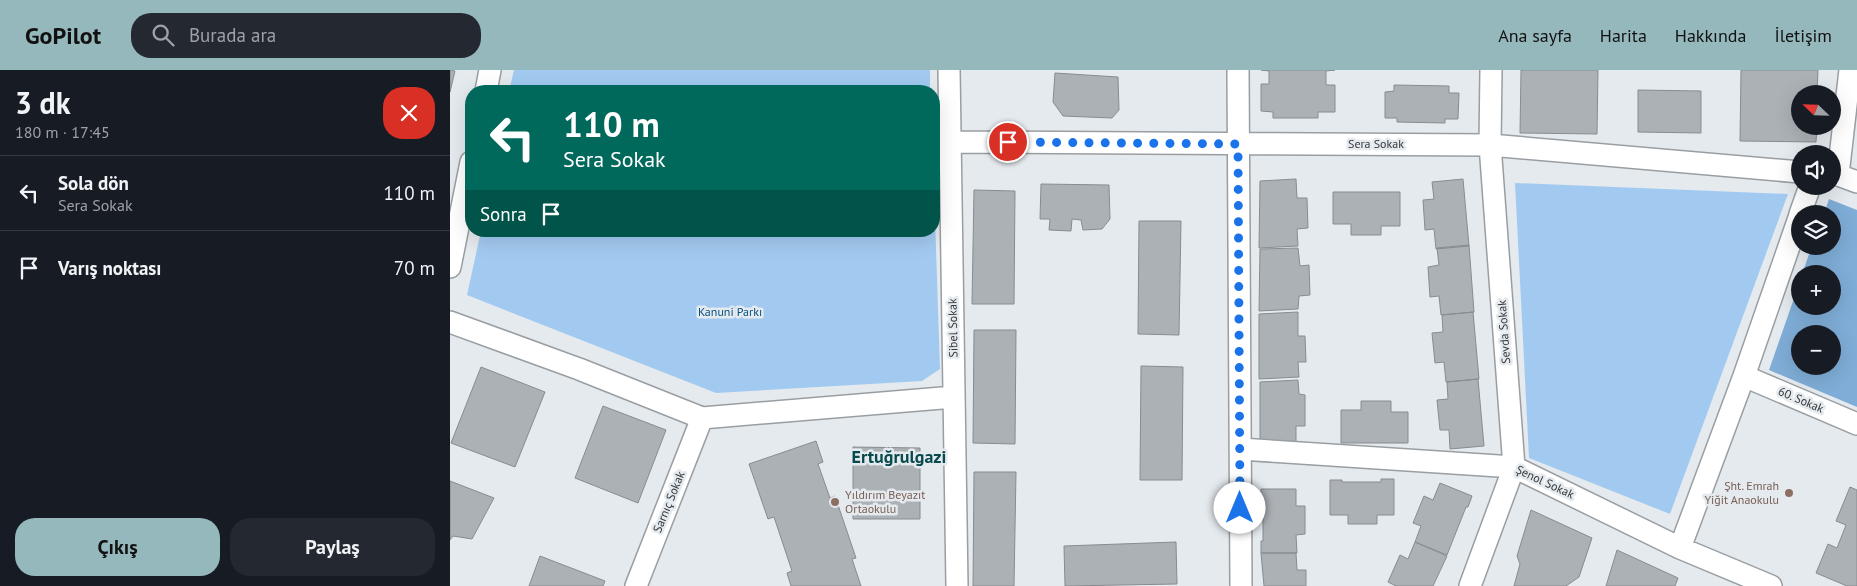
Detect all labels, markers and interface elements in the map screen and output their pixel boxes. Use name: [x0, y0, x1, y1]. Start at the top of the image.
search box: [131, 13, 481, 58]
text: GoPilot: [25, 20, 101, 51]
icon: search: [149, 21, 177, 49]
text: Burada ara: [189, 23, 276, 47]
text: Ana sayfa: [1498, 24, 1572, 47]
text: Harita: [1600, 24, 1647, 47]
text: Hakkında: [1675, 24, 1746, 47]
text: İletişim: [1774, 24, 1832, 47]
text: 3 dk: [15, 83, 71, 122]
north arrow: [1791, 85, 1841, 135]
map controls: [1791, 85, 1841, 375]
button: close: [383, 87, 435, 139]
text: 110 m: [563, 101, 660, 147]
icon: left: [480, 105, 545, 170]
pin: [987, 121, 1029, 163]
text: 180 m · 17:45: [15, 122, 110, 142]
icon: arrive: [994, 128, 1022, 156]
street label: Sera Sokak: [1348, 136, 1404, 151]
text: Sera Sokak: [563, 145, 666, 173]
button: sound: [1791, 145, 1841, 195]
text: Sola dön: [58, 171, 129, 195]
icon: left: [15, 179, 43, 207]
text: 110 m: [383, 181, 435, 205]
text: Sera Sokak: [58, 195, 133, 215]
icon: arrive: [537, 200, 565, 228]
text: Sonra: [480, 202, 527, 226]
button: layers: [1791, 205, 1841, 255]
icon: arrive: [15, 254, 43, 282]
text: Varış noktası: [58, 256, 161, 280]
text: 70 m: [394, 256, 435, 280]
button: +: [1791, 265, 1841, 315]
street label: Sibel Sokak: [944, 298, 961, 358]
street label: Sevda Sokak: [1494, 299, 1513, 364]
park label: Kanuni Parkı: [698, 304, 762, 319]
button: −: [1791, 325, 1841, 375]
street label: 60. Sokak: [1776, 383, 1827, 416]
district label: Ertuğrulgazi: [852, 445, 946, 468]
street label: Şenol Sokak: [1514, 462, 1577, 502]
street label: Sarnıç Sokak: [649, 469, 688, 535]
place label: Şht. Emrah Yiğit Anaokulu: [1704, 478, 1779, 507]
position arrow: [1213, 481, 1265, 533]
place label: Yıldırım Beyazıt Ortaokulu: [845, 487, 925, 516]
marker: Şht. Emrah Yiğit Anaokulu: [1783, 487, 1795, 499]
marker: Yıldırım Beyazıt Ortaokulu: [829, 496, 841, 508]
button: Çıkış: [15, 518, 220, 576]
button: Paylaş: [230, 518, 435, 576]

